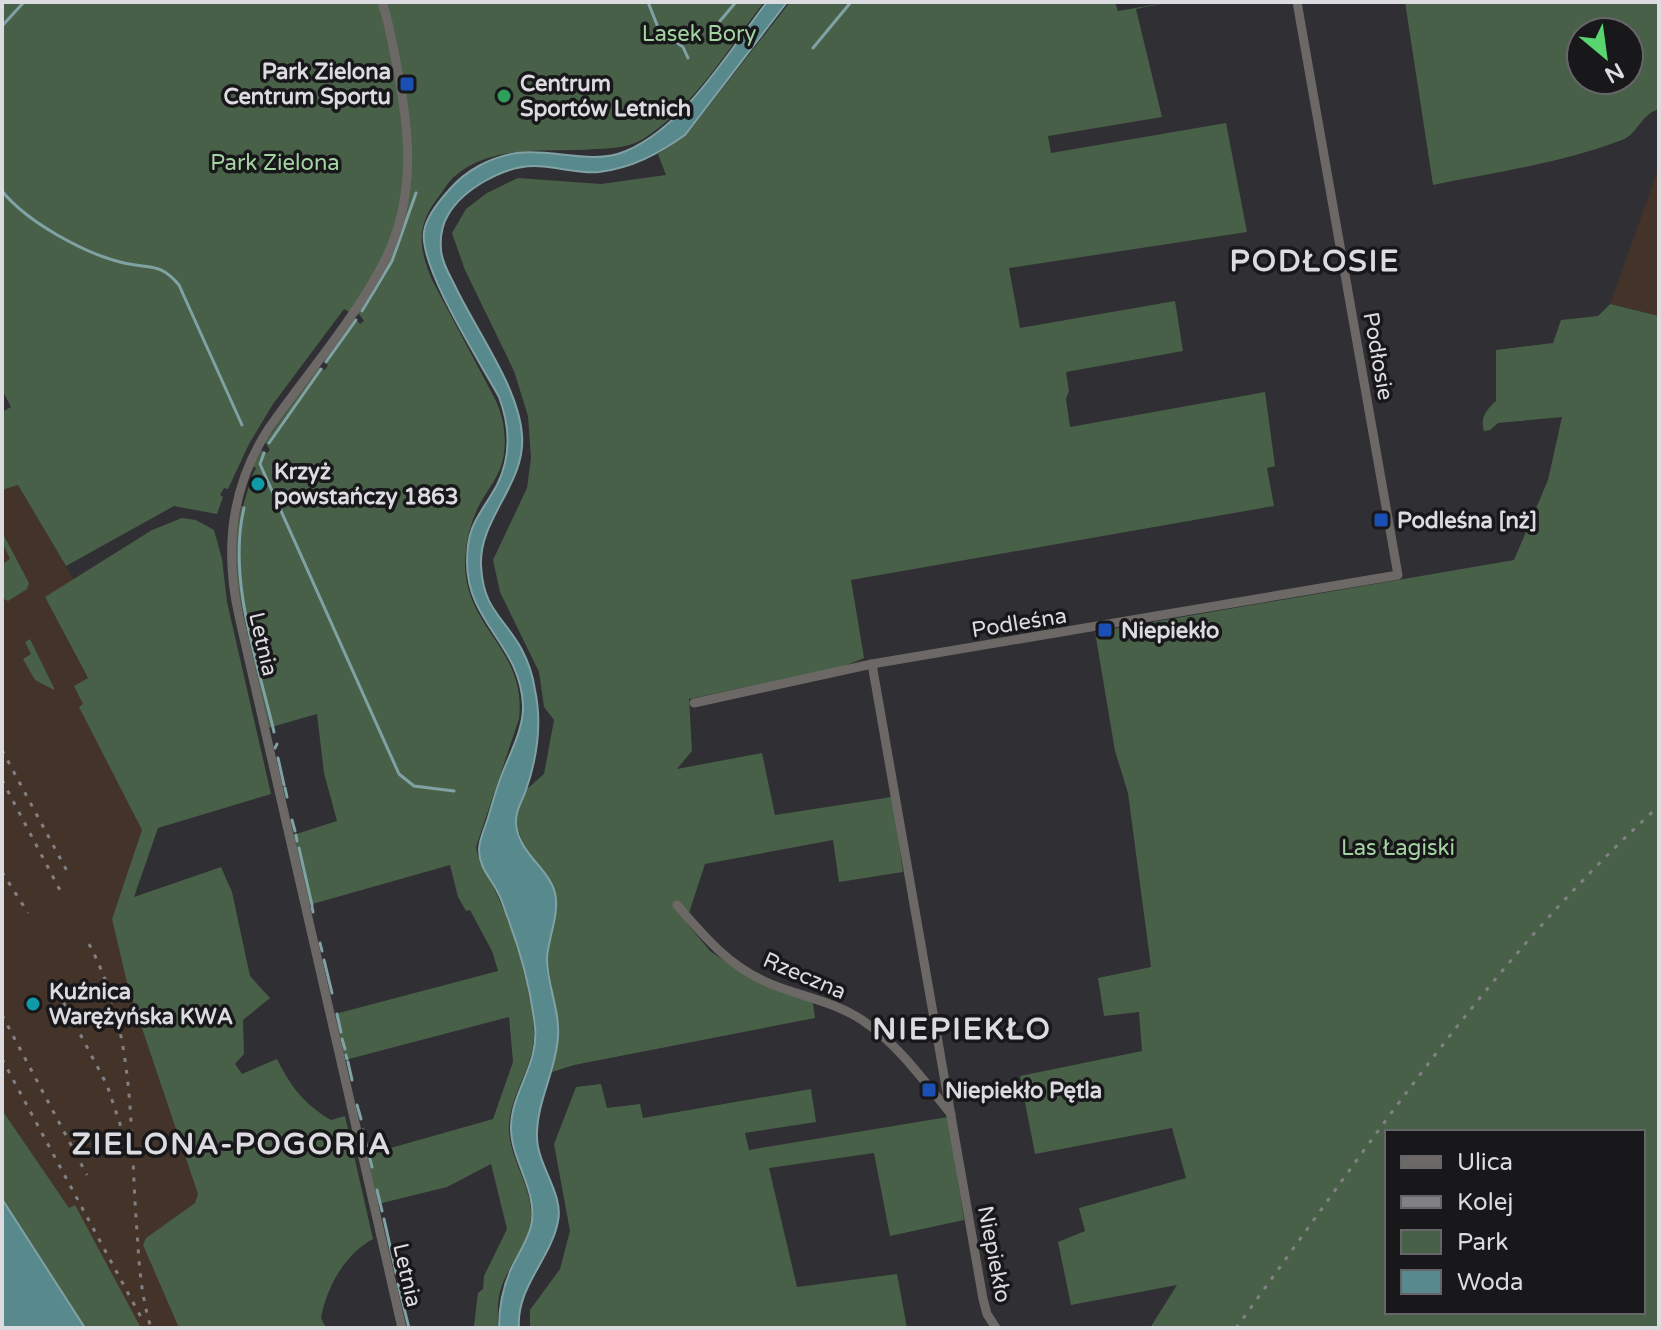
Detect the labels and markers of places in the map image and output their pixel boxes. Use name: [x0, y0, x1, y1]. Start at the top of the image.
place label: Park Zielona Centrum Sportu: [223, 59, 391, 110]
place label: Centrum Sportów Letnich: [520, 71, 691, 122]
marker: Park Zielona Centrum Sportu: [398, 75, 416, 93]
marker: Centrum Sportów Letnich: [495, 87, 513, 105]
place label: Krzyż powstańczy 1863: [274, 459, 459, 510]
marker: Krzyż powstańczy 1863: [249, 475, 267, 493]
place label: Podleśna [nż]: [1397, 508, 1537, 534]
marker: Podleśna [nż]: [1372, 511, 1390, 529]
place label: Niepiekło: [1121, 618, 1219, 644]
marker: Niepiekło: [1096, 621, 1114, 639]
place label: Kuźnica Warężyńska KWA: [49, 979, 233, 1030]
marker: Kuźnica Warężyńska KWA: [24, 995, 42, 1013]
place label: Niepiekło Pętla: [945, 1078, 1102, 1104]
marker: Niepiekło Pętla: [920, 1081, 938, 1099]

